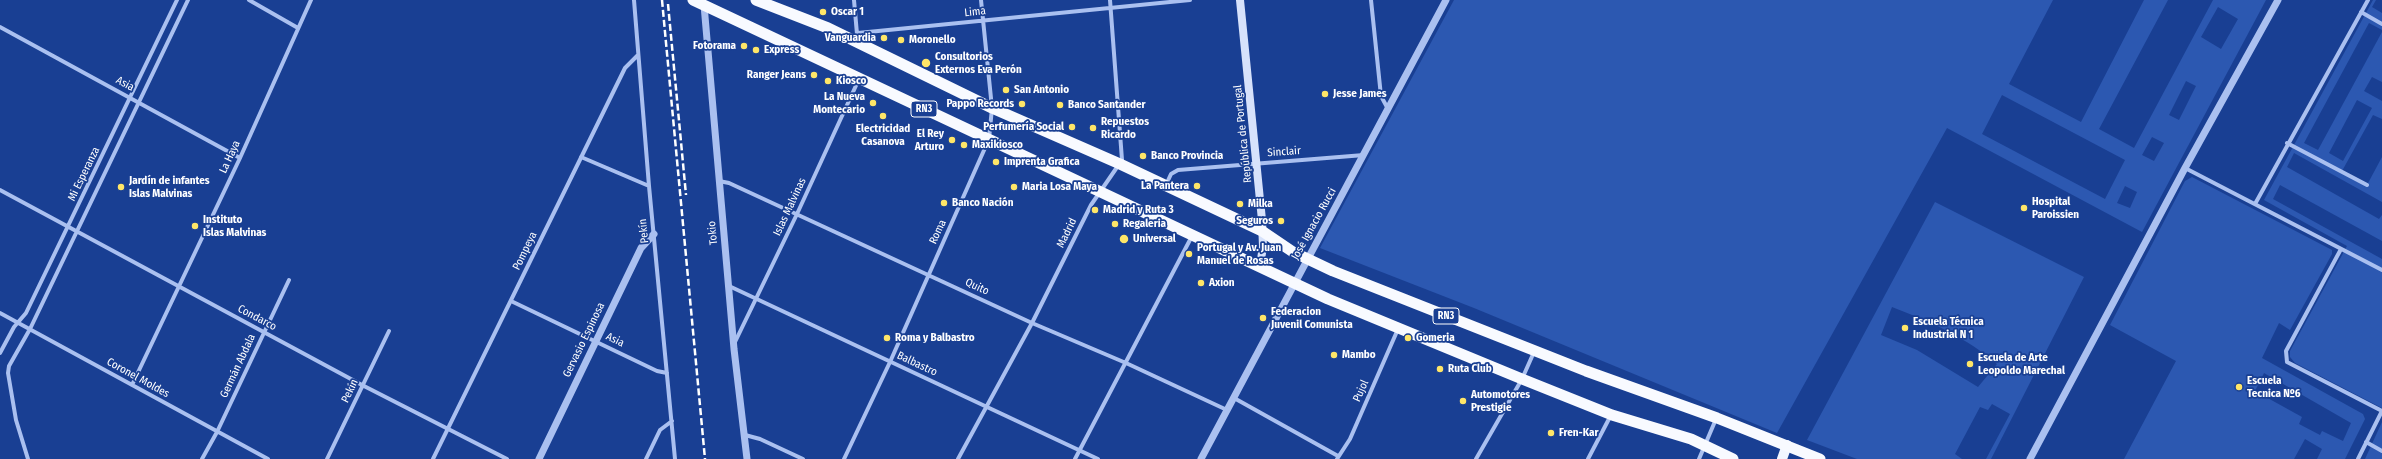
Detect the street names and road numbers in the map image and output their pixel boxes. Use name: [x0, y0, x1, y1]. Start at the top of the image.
street label: Lima: [964, 4, 986, 20]
street label: Asia: [114, 74, 136, 94]
street label: República de Portugal: [1231, 84, 1255, 184]
road number: RN3: [911, 101, 937, 117]
street label: La Haya: [217, 138, 243, 176]
street label: Sinclair: [1267, 144, 1301, 160]
street label: Mi Esperanza: [65, 145, 103, 203]
street label: Islas Malvinas: [771, 176, 809, 238]
street label: José Ignacio Rucci: [1289, 186, 1339, 262]
street label: Madrid: [1054, 216, 1080, 250]
street label: Pekín: [636, 218, 652, 244]
street label: Roma: [927, 218, 949, 246]
street label: Tokio: [705, 220, 721, 246]
street label: Pompeya: [510, 230, 540, 272]
street label: Quito: [963, 276, 991, 298]
street label: Gervasio Espinosa: [560, 300, 608, 380]
street label: Condarco: [235, 302, 279, 334]
road number: RN3: [1433, 308, 1459, 324]
street label: Asia: [604, 330, 626, 350]
street label: Germán Abdala: [217, 332, 259, 400]
street label: Balbastro: [895, 349, 939, 379]
street label: Coronel Moldes: [104, 355, 172, 401]
street label: Pekín: [339, 377, 361, 405]
street label: Pujol: [1350, 378, 1372, 404]

